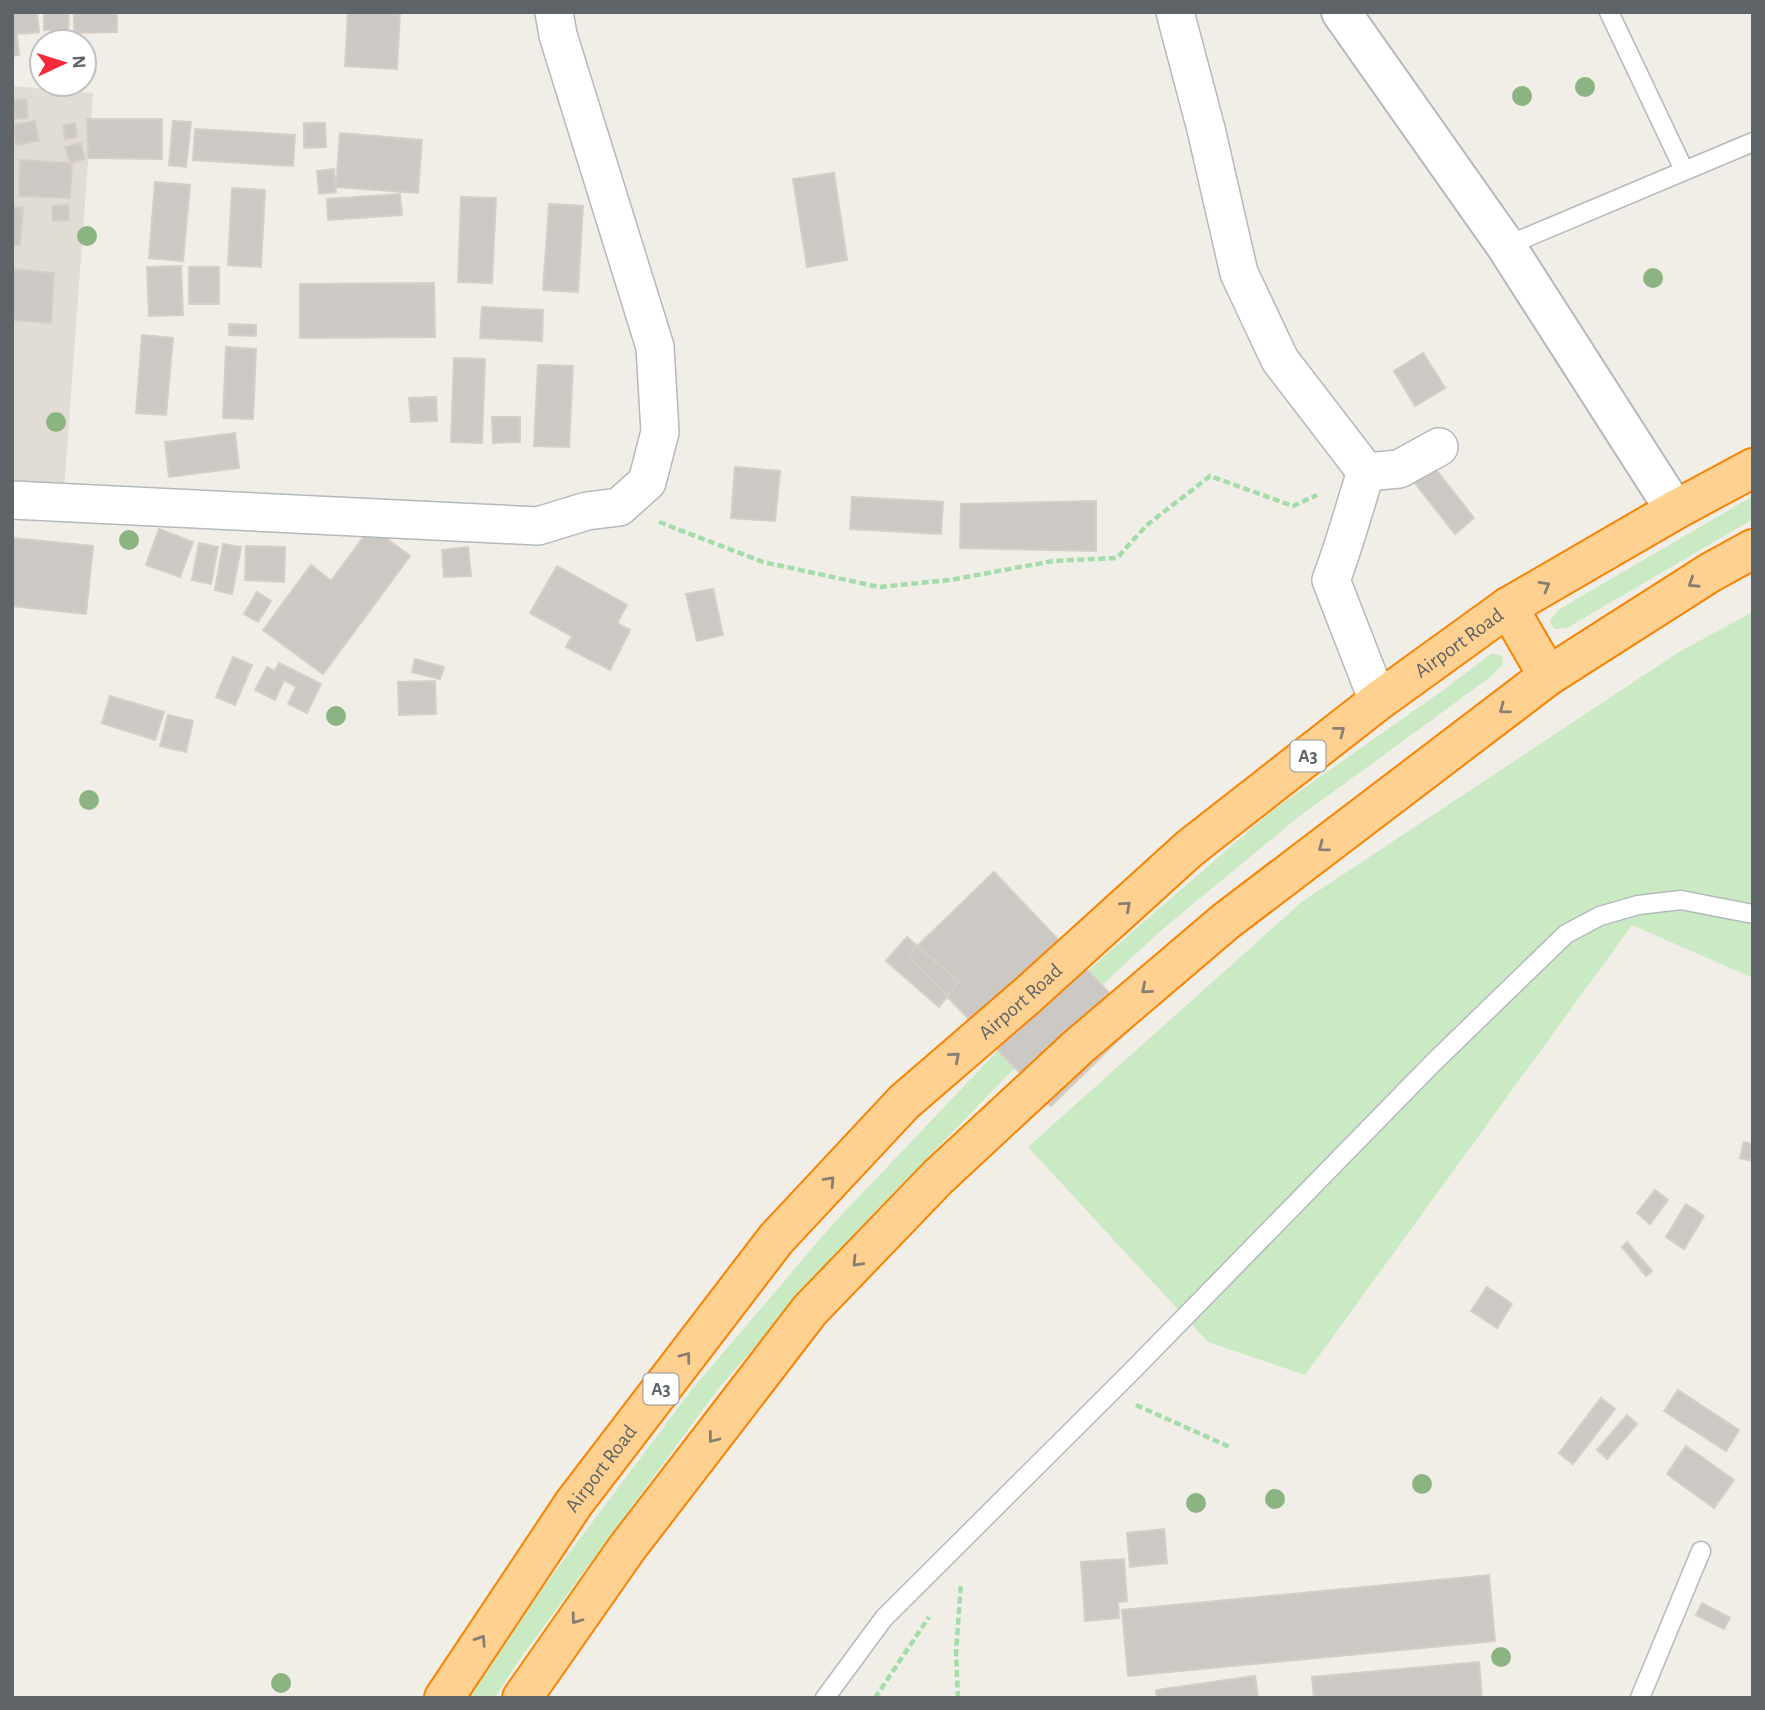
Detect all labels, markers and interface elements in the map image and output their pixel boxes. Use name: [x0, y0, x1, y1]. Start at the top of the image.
north arrow: [28, 28, 98, 98]
text: N: [69, 55, 88, 69]
one-way arrow: [1688, 574, 1701, 587]
one-way arrow: [1538, 581, 1551, 594]
street label: Airport Road: [1411, 604, 1507, 682]
one-way arrow: [1500, 701, 1512, 714]
one-way arrow: [1331, 727, 1344, 739]
road number: A3: [1290, 740, 1326, 772]
one-way arrow: [1319, 839, 1331, 851]
one-way arrow: [1118, 902, 1131, 914]
street label: Airport Road: [974, 959, 1066, 1043]
one-way arrow: [1141, 981, 1154, 993]
one-way arrow: [947, 1053, 960, 1065]
one-way arrow: [821, 1176, 834, 1189]
one-way arrow: [852, 1253, 865, 1266]
one-way arrow: [677, 1352, 690, 1365]
road number: A3: [644, 1373, 678, 1404]
street label: Airport Road: [561, 1421, 640, 1516]
one-way arrow: [708, 1430, 721, 1442]
one-way arrow: [572, 1612, 585, 1624]
one-way arrow: [472, 1635, 485, 1648]

